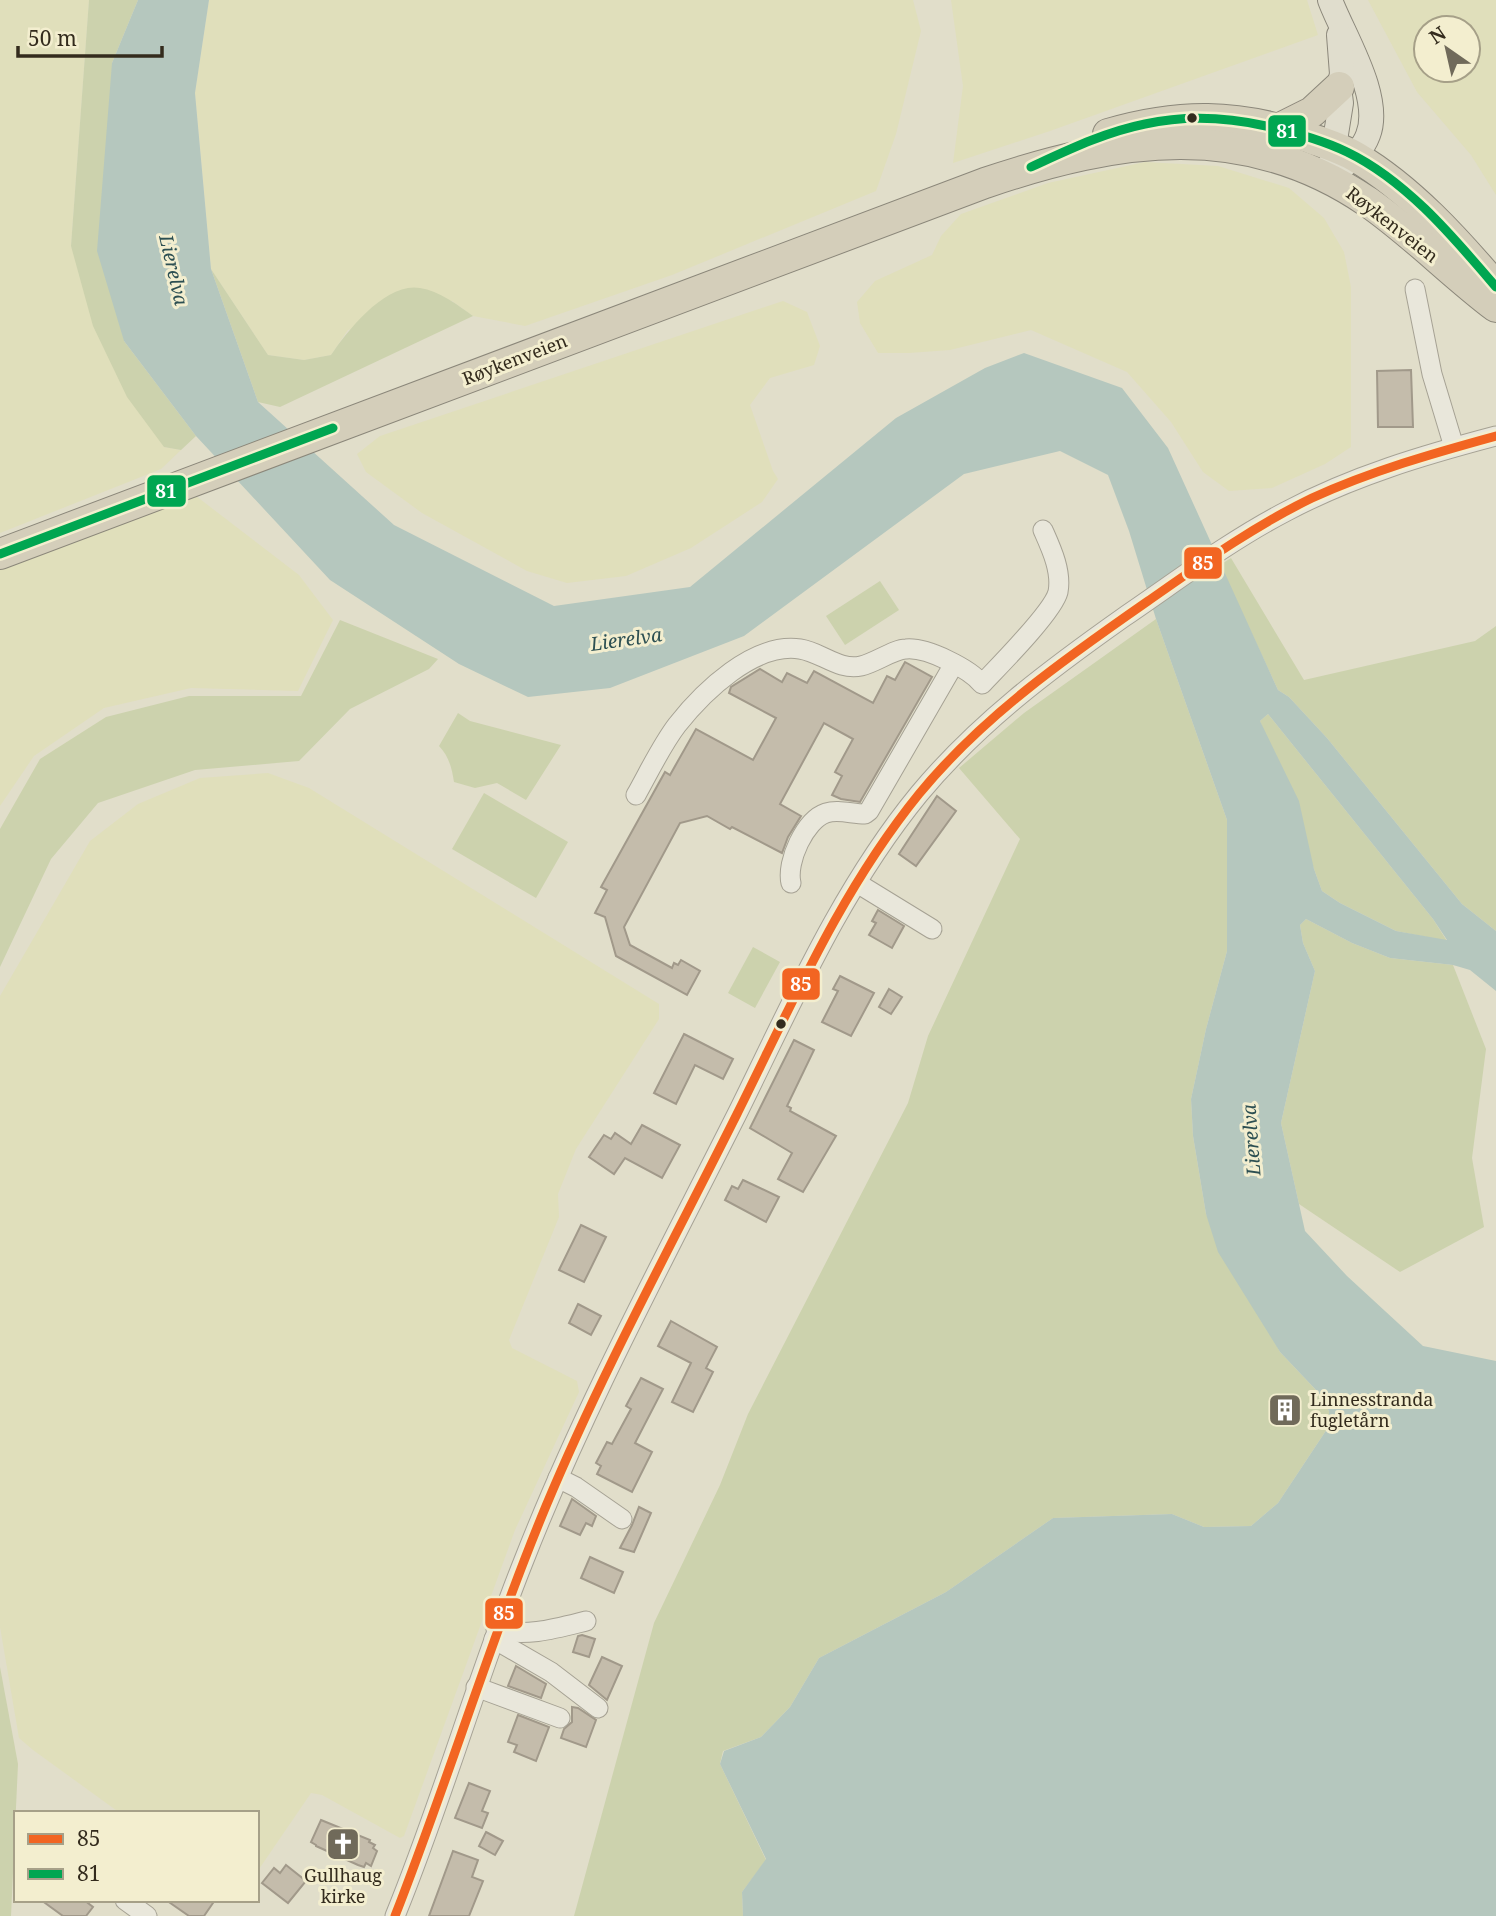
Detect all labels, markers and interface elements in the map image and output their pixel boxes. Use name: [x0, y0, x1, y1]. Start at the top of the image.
scale bar: [18, 14, 161, 58]
north arrow: [1412, 14, 1482, 84]
text: N: [1424, 20, 1451, 50]
text: 50 m: [28, 24, 77, 52]
unlabelled marker: [1185, 111, 1199, 125]
line badge: 81: [1267, 114, 1307, 148]
text: 81: [1276, 118, 1298, 144]
street label: Røykenveien: [1342, 181, 1444, 268]
water label: Lierelva: [153, 231, 195, 308]
street label: Røykenveien: [459, 328, 571, 390]
line badge: 81: [146, 474, 187, 508]
text: 81: [155, 478, 177, 504]
line badge: 85: [1183, 546, 1223, 580]
text: 85: [1192, 550, 1214, 576]
water label: Lierelva: [588, 621, 663, 657]
line badge: 85: [781, 967, 821, 1001]
text: 85: [790, 971, 812, 997]
unlabelled marker: [774, 1017, 788, 1031]
water label: Lierelva: [1236, 1103, 1267, 1178]
place label: Linnesstranda fugletårn: [1310, 1387, 1433, 1432]
building icon: Linnesstranda fugletårn: [1266, 1391, 1304, 1429]
line badge: 85: [484, 1597, 524, 1630]
text: 85: [493, 1600, 515, 1626]
legend: [14, 1811, 259, 1902]
text: 85: [77, 1824, 100, 1852]
church icon: Gullhaug kirke: [324, 1825, 362, 1863]
text: 81: [77, 1859, 100, 1887]
place label: Gullhaug kirke: [304, 1863, 382, 1908]

